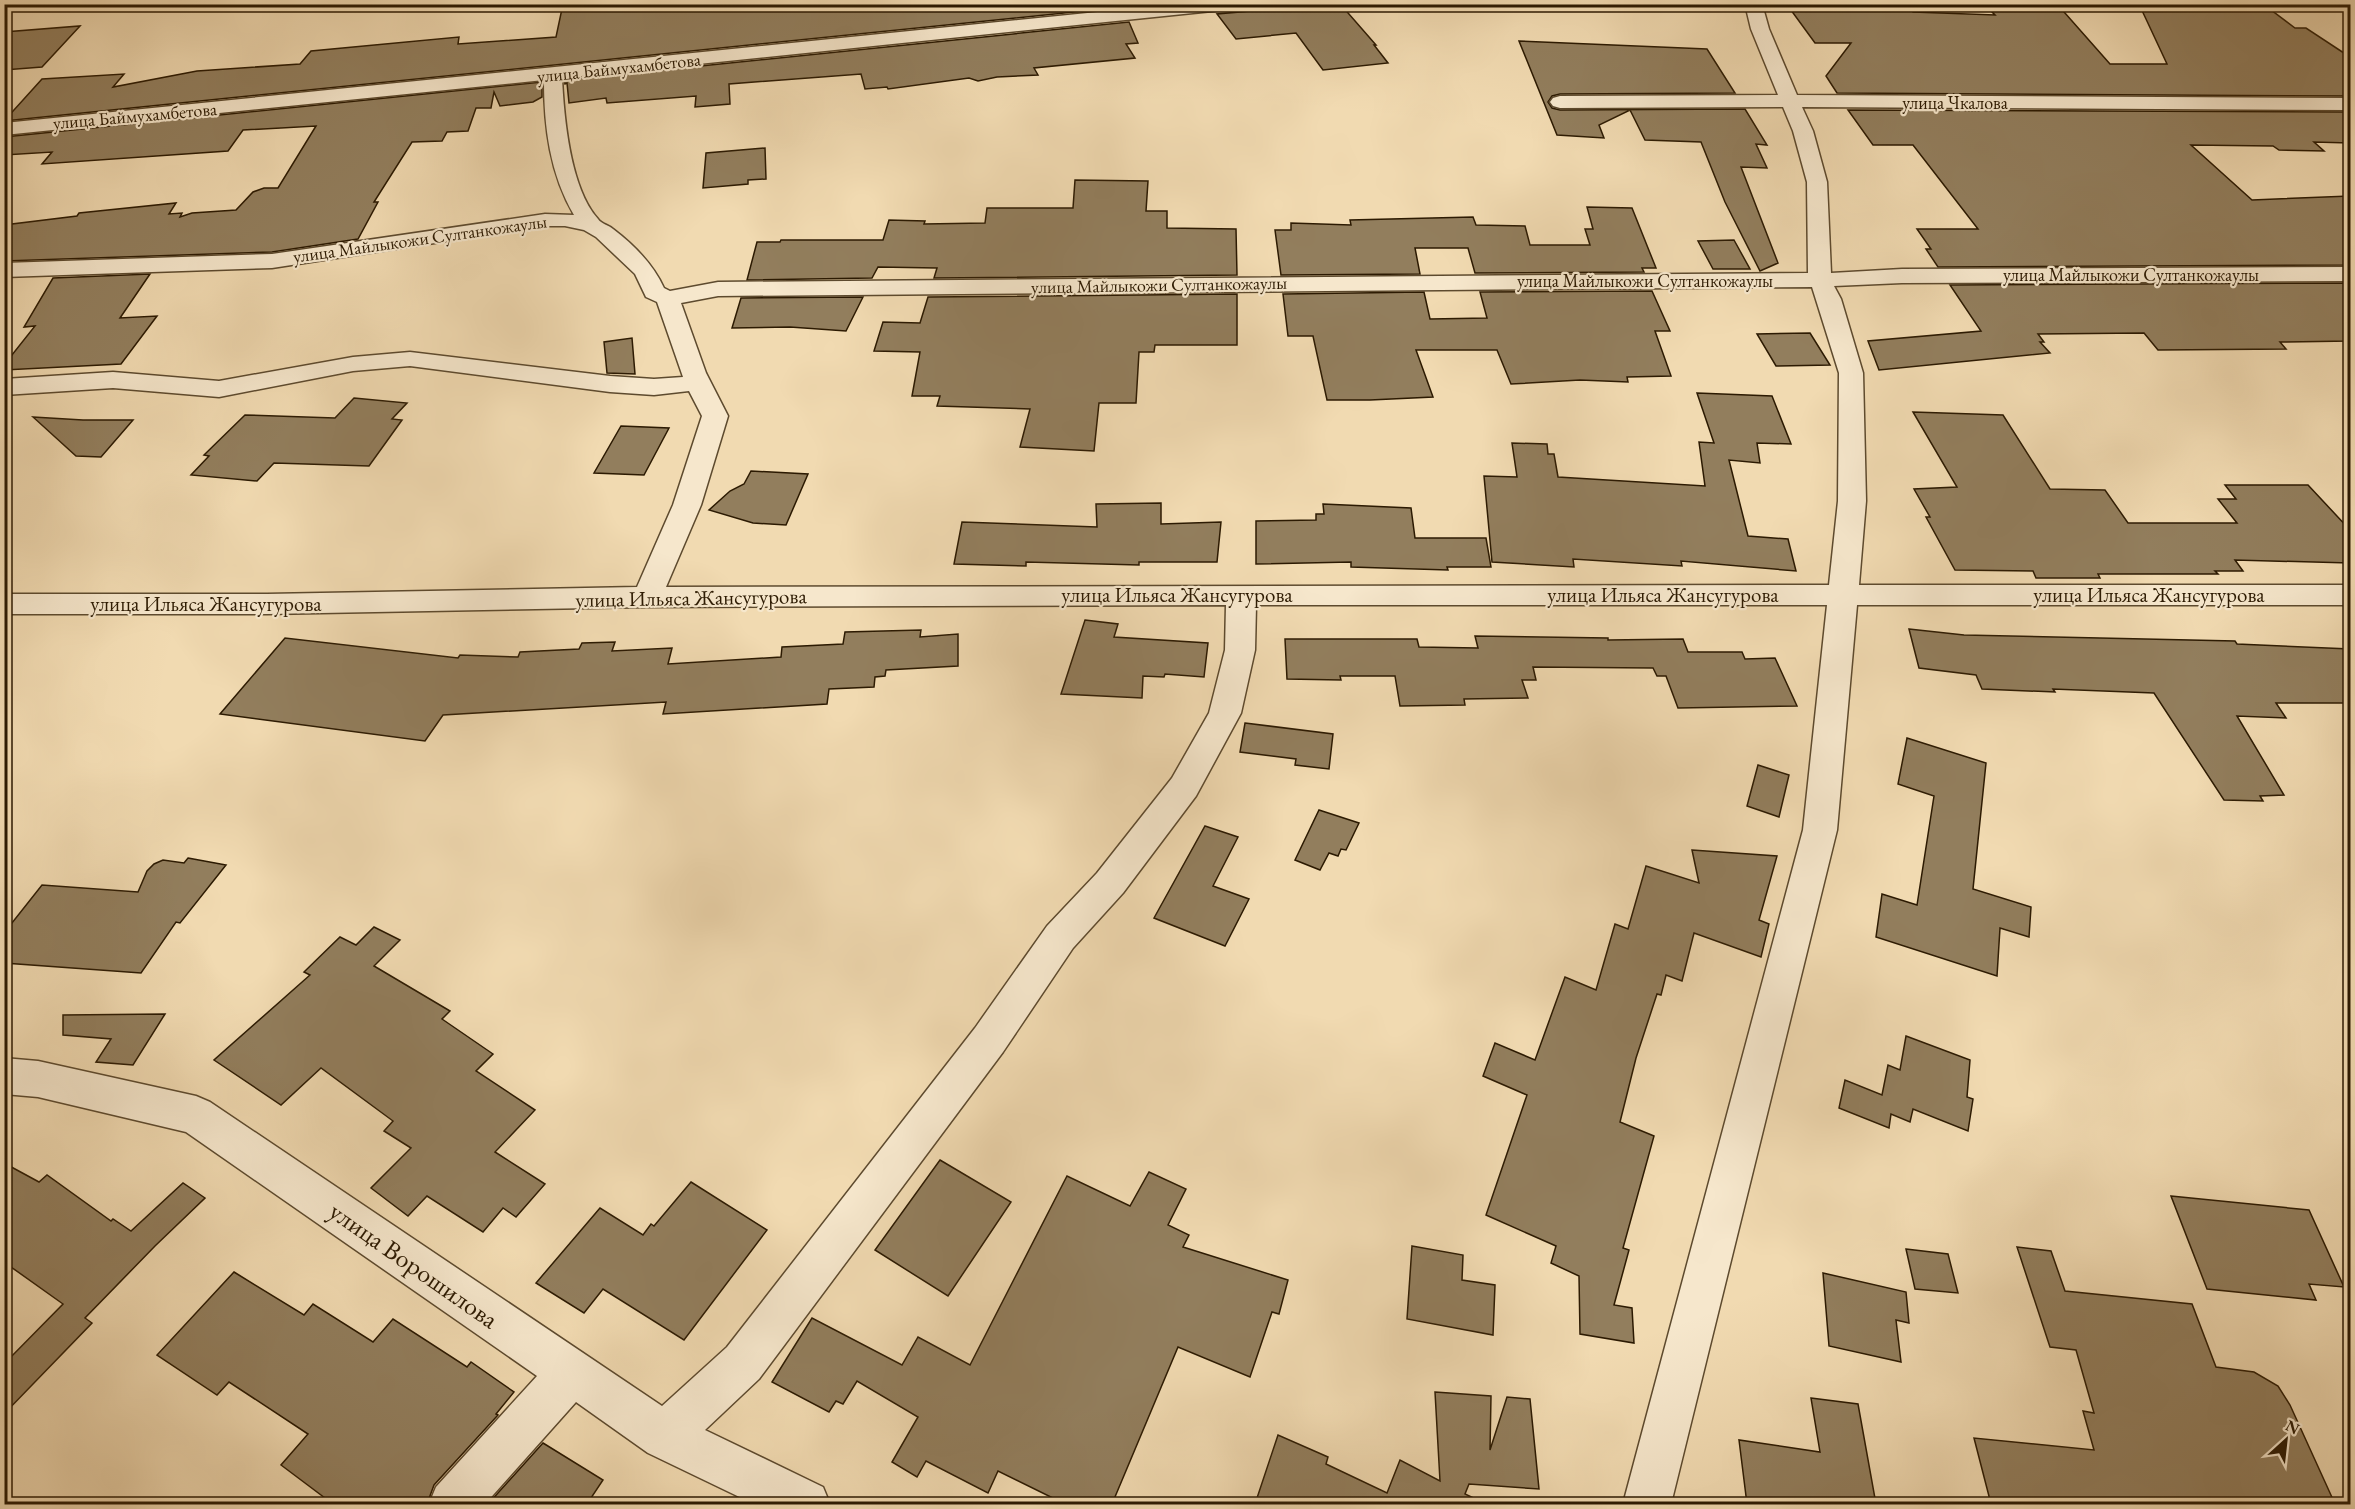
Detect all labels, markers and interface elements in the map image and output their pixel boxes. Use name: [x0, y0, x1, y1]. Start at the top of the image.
street label: улица Баймухамбетова: [536, 47, 703, 88]
street label: улица Чкалова: [1902, 91, 2009, 114]
street label: улица Баймухамбетова: [52, 97, 219, 134]
street label: улица Майлыкожи Султанкожаулы: [291, 209, 548, 268]
street label: улица Майлыкожи Султанкожаулы: [2003, 263, 2259, 286]
street label: улица Майлыкожи Султанкожаулы: [1517, 269, 1773, 292]
street label: улица Майлыкожи Султанкожаулы: [1031, 271, 1287, 298]
street label: улица Ильяса Жансугурова: [1061, 581, 1293, 608]
street label: улица Ильяса Жансугурова: [1547, 581, 1779, 608]
street label: улица Ильяса Жансугурова: [2033, 581, 2265, 608]
street label: улица Ильяса Жансугурова: [575, 582, 808, 613]
street label: улица Ильяса Жансугурова: [90, 590, 322, 617]
street label: улица Ворошилова: [323, 1194, 506, 1336]
north arrow: [2256, 1410, 2316, 1470]
text: N: [2282, 1415, 2303, 1439]

